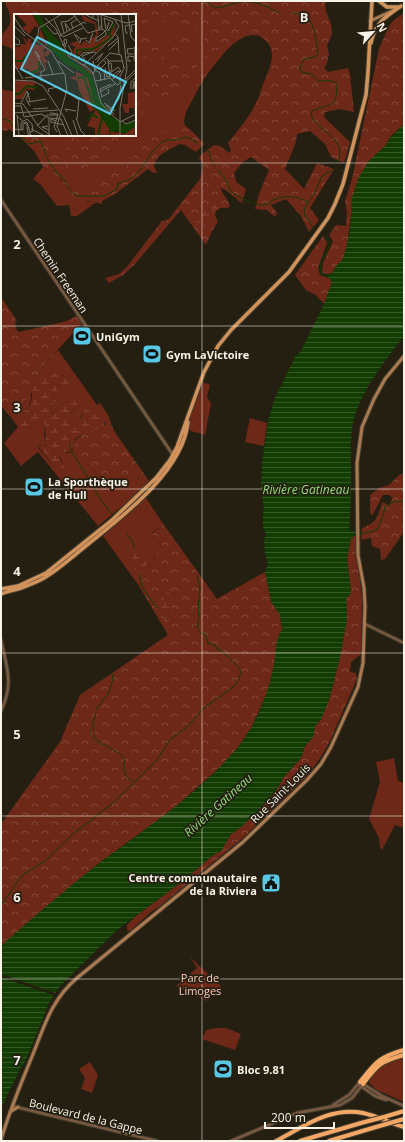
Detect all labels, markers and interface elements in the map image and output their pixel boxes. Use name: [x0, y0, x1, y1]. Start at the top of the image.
text: B: [300, 8, 309, 26]
north arrow: [353, 12, 393, 52]
inset map: [14, 14, 136, 136]
text: N: [374, 20, 391, 35]
street label: Chemin Freeman: [30, 234, 92, 316]
text: 2: [13, 235, 21, 253]
sports icon: UniGym: [71, 325, 93, 347]
place label: UniGym: [96, 329, 140, 344]
sports icon: Gym LaVictoire: [141, 343, 163, 365]
place label: Gym LaVictoire: [166, 347, 250, 362]
text: 3: [13, 398, 21, 416]
place label: La Sporthèque de Hull: [48, 474, 128, 502]
sports icon: La Sporthèque de Hull: [23, 476, 45, 498]
water label: Rivière Gatineau: [263, 481, 349, 498]
text: 4: [13, 562, 21, 580]
text: 5: [13, 725, 21, 743]
street label: Rue Saint-Louis: [247, 760, 313, 826]
water label: Rivière Gatineau: [180, 770, 256, 840]
place label: Centre communautaire de la Riviera: [128, 870, 257, 898]
public building icon: Centre communautaire de la Riviera: [260, 872, 282, 894]
text: 6: [13, 888, 21, 906]
park label: Parc de Limoges: [179, 970, 221, 998]
text: 7: [13, 1051, 21, 1069]
sports icon: Bloc 9.81: [212, 1058, 234, 1080]
place label: Bloc 9.81: [237, 1062, 285, 1077]
street label: Boulevard de la Gappe: [28, 1095, 144, 1137]
scale bar: [265, 1104, 334, 1130]
text: 200 m: [271, 1109, 306, 1126]

